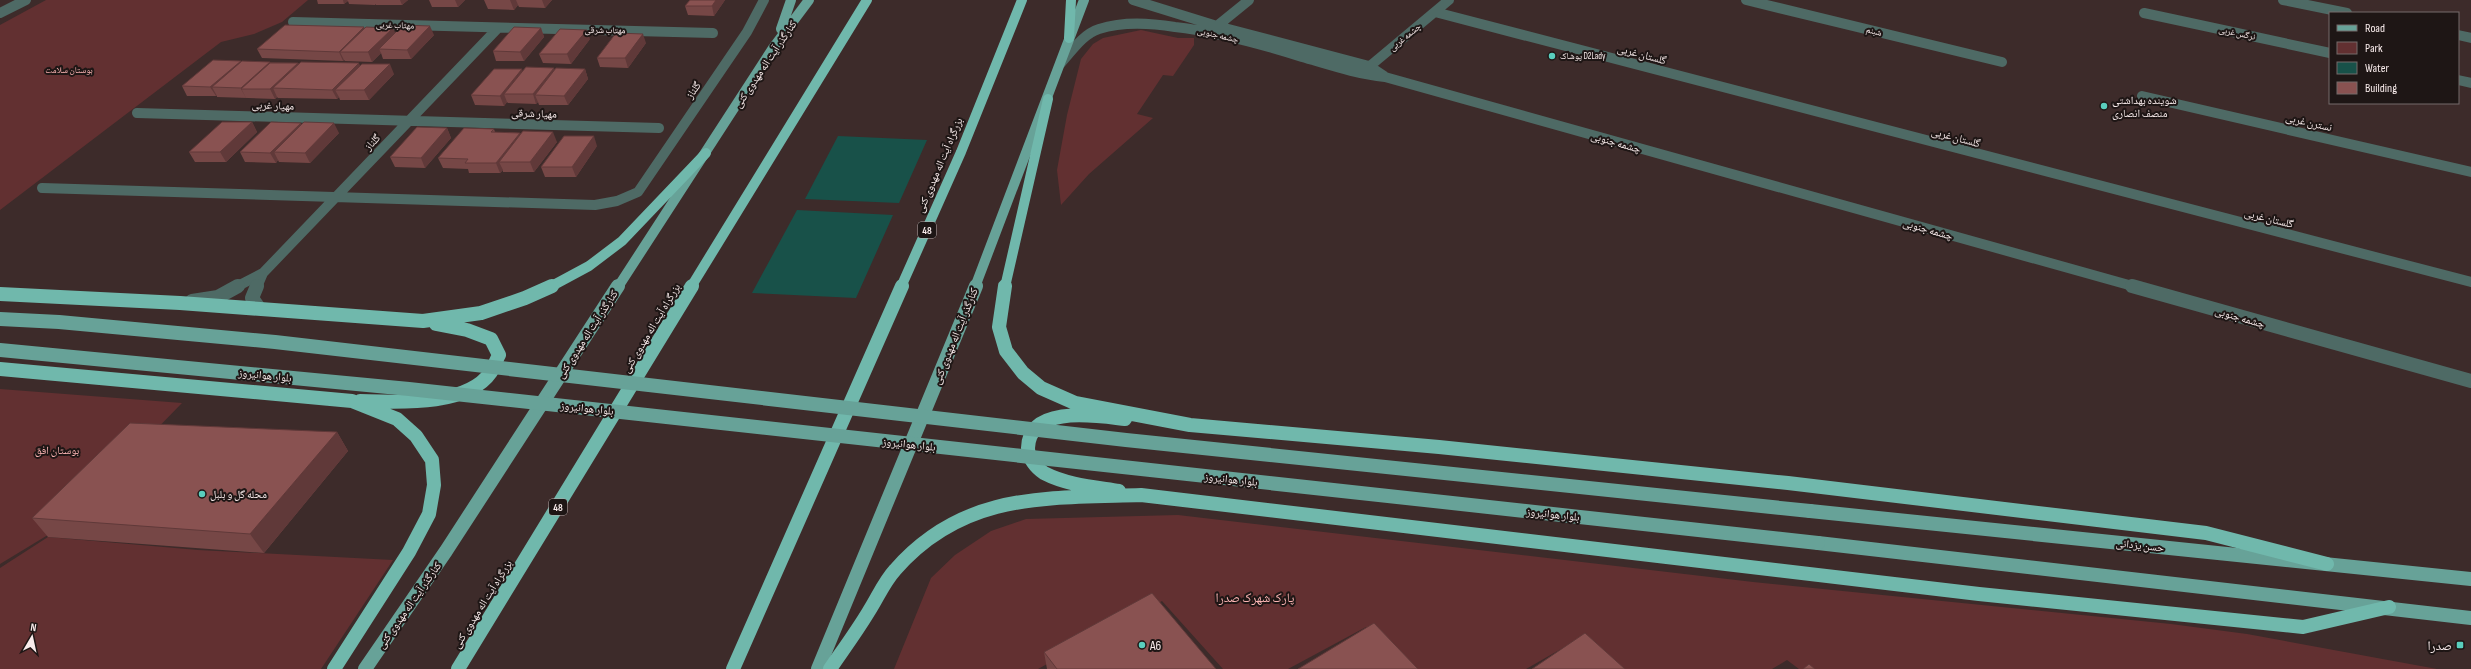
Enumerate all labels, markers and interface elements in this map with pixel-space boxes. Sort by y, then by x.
legend [2329,12,2459,104]
street label: کنارگذر آیت اله مهدوی کنی [731,18,800,111]
street label: مهتاب غربی [376,19,414,32]
street label: چشمه غربی [1387,21,1424,54]
text: Road [2365,21,2385,36]
street label: شبنم [1865,24,1883,39]
street label: نرگس غربی [2218,24,2257,43]
street label: مهتاب شرقی [584,25,626,36]
street label: چشمه جنوبی [1196,25,1240,46]
text: Park [2365,41,2383,56]
street label: گلستان غربی [1616,42,1668,67]
marker: پوشاک D2Lady [1547,51,1557,61]
place label: پوشاک D2Lady [1560,51,1606,62]
text: Water [2365,61,2389,76]
park label: بوستان سلامت [45,65,93,76]
street label: گلناز [682,79,704,102]
text: Building [2365,81,2397,96]
place label: شوینده بهداشتی منصف انصاری [2112,94,2177,120]
street label: مهیار غربی [252,98,294,113]
marker: شوینده بهداشتی منصف انصاری [2099,101,2109,111]
street label: مهیار شرقی [511,106,557,121]
street label: نسترن غربی [2284,111,2333,134]
street label: بزرگراه آیت اله مهدوی کنی [914,116,965,215]
street label: گلستان غربی [1930,125,1982,150]
street label: چشمه جنوبی [1589,129,1642,156]
street label: گلناز [361,131,383,154]
street label: گلستان غربی [2243,206,2295,231]
street label: چشمه جنوبی [1901,216,1954,243]
road number: 48 [918,222,936,238]
street label: بزرگراه آیت اله مهدوی کنی [620,281,683,375]
street label: کنارگذر آیت اله مهدوی کنی [930,286,981,386]
street label: کنارگذر آیت اله مهدوی کنی [554,287,621,381]
street label: چشمه جنوبی [2213,304,2266,331]
street label: بلوار هوانیروز [237,366,292,385]
street label: بلوار هوانیروز [559,399,614,418]
street label: بلوار هوانیروز [881,435,936,454]
park label: بوستان افق [35,444,79,457]
street label: بلوار هوانیروز [1203,470,1258,489]
place label: محله گل و بلبل [210,488,267,501]
marker: محله گل و بلبل [197,489,207,499]
road number: 48 [549,499,567,515]
street label: بلوار هوانیروز [1525,505,1580,524]
street label: حسن یزدانی [2115,537,2165,554]
street label: بزرگراه آیت اله مهدوی کنی [450,558,515,651]
street label: کنارگذر آیت اله مهدوی کنی [375,559,444,651]
park label: پارک شهرک صدرا [1216,590,1295,606]
north arrow [12,617,52,657]
text: N [30,621,38,635]
place label: A6 [1149,638,1162,654]
place label: صدرا [2428,638,2452,654]
marker: A6 [1137,640,1147,650]
marker: صدرا [2455,640,2465,650]

